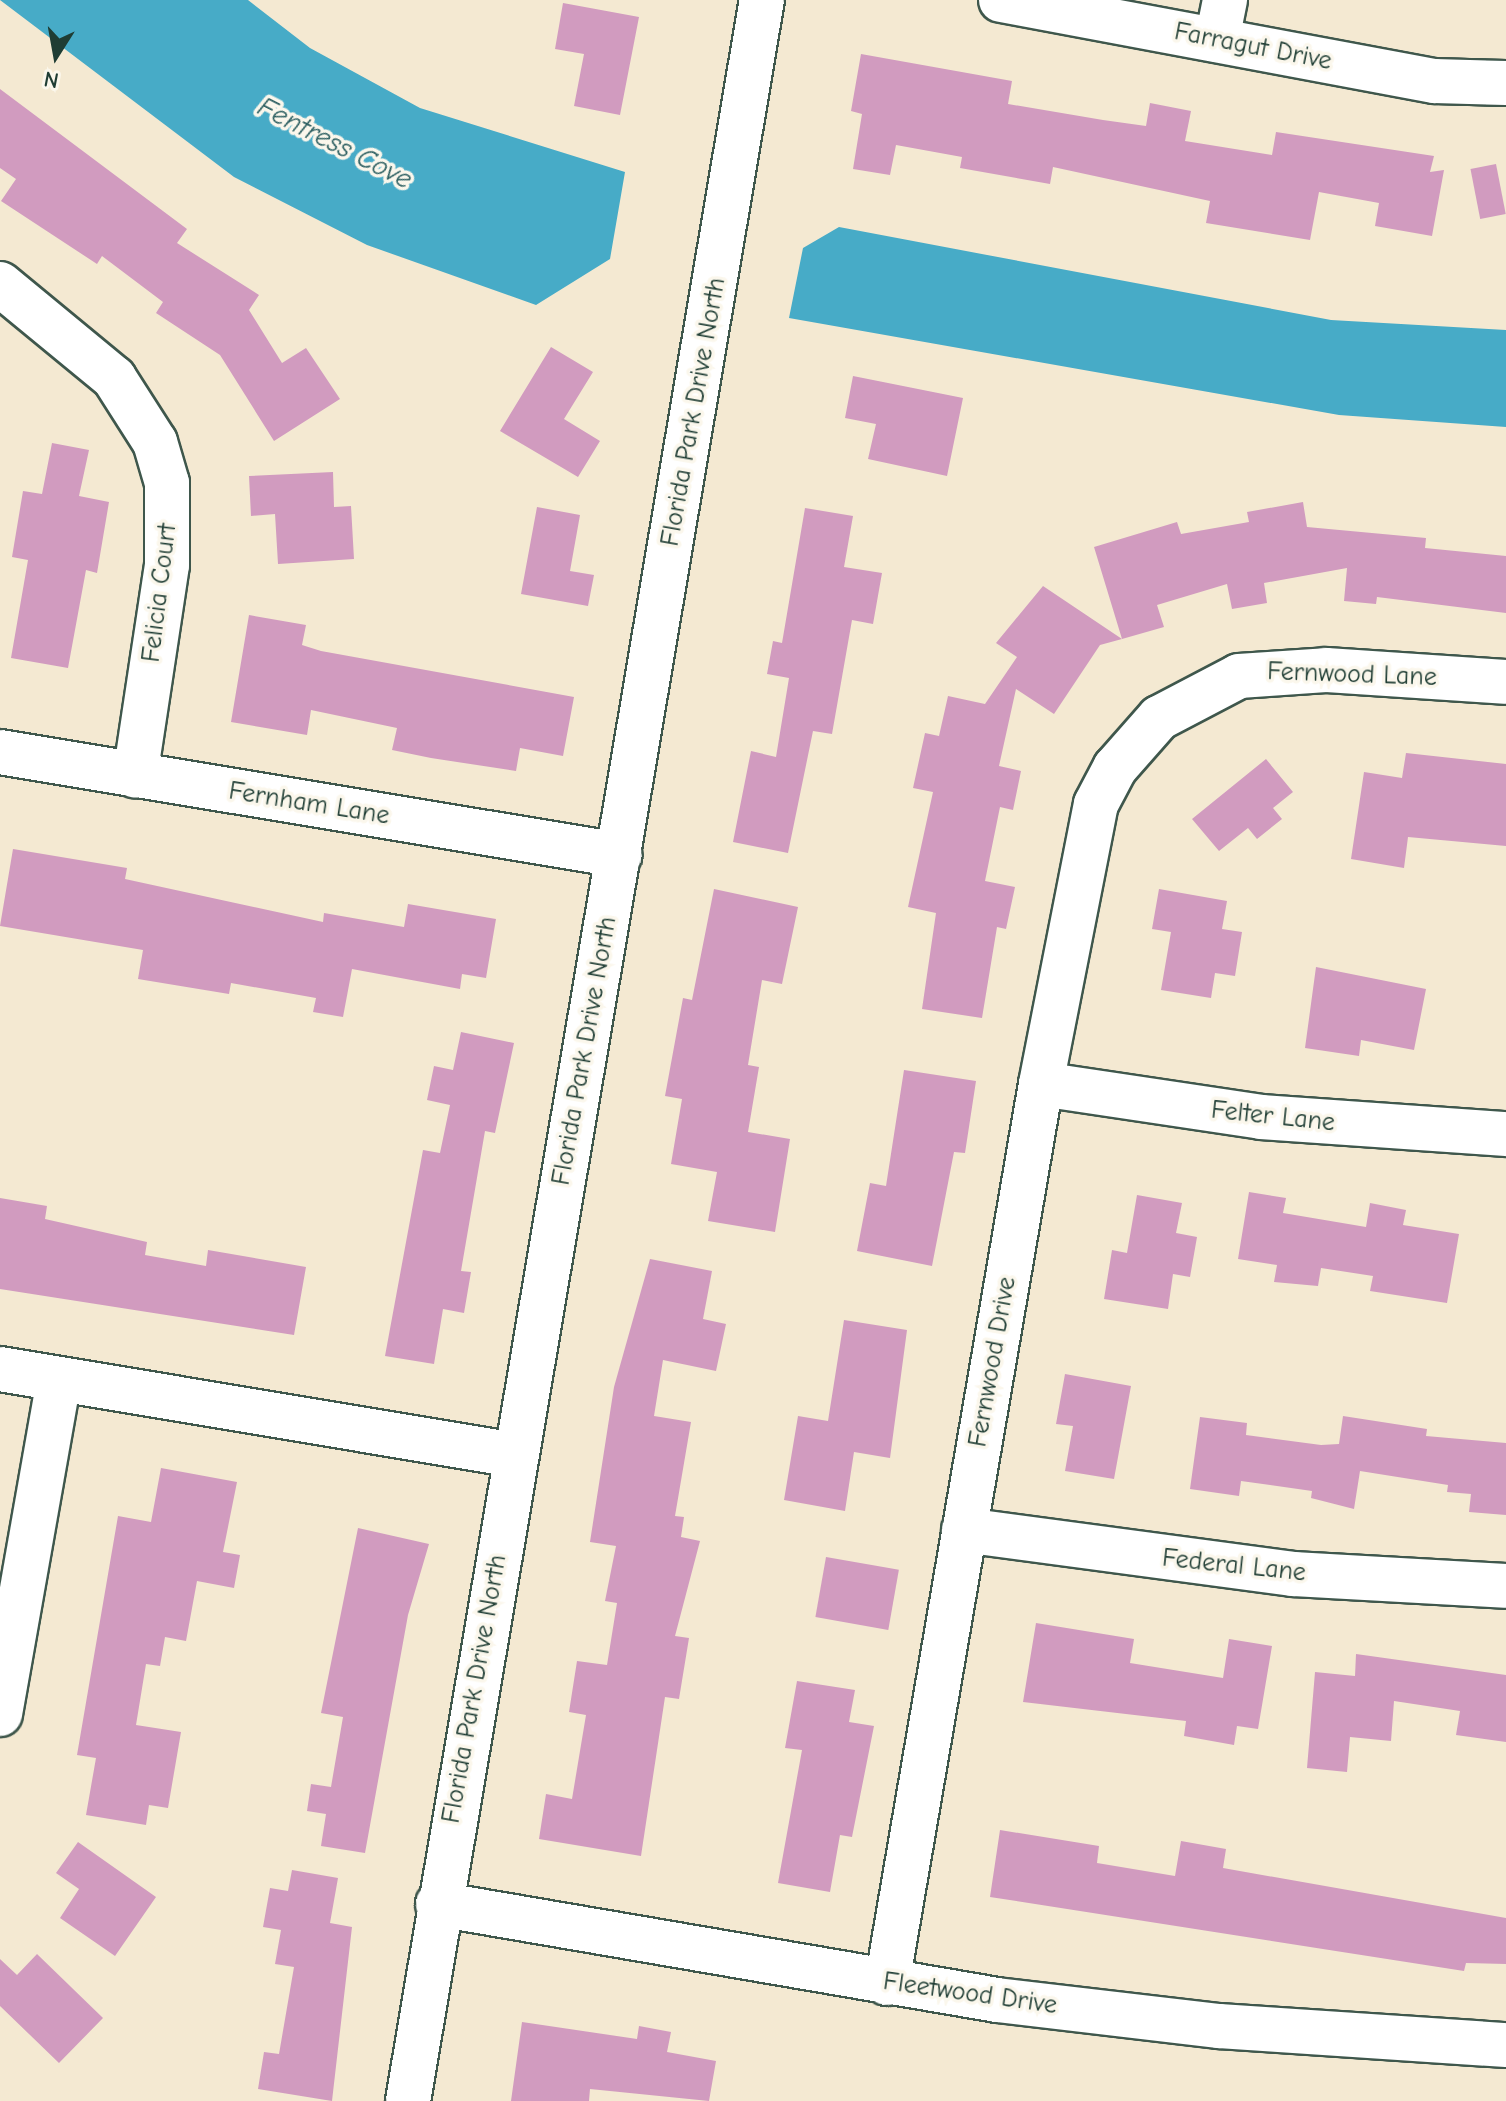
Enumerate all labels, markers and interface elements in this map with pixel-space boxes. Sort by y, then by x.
north arrow [16,16,96,96]
street label: Farragut Drive [1172,16,1334,78]
text: N [42,65,61,94]
water label: Fentress Cove [252,90,418,196]
street label: Florida Park Drive North [655,275,733,549]
street label: Felicia Court [136,522,184,664]
street label: Fernwood Lane [1267,656,1437,694]
street label: Fernham Lane [226,776,392,832]
street label: Florida Park Drive North [546,914,624,1188]
street label: Felter Lane [1210,1095,1336,1139]
street label: Fernwood Drive [963,1274,1023,1450]
street label: Federal Lane [1161,1543,1307,1589]
street label: Florida Park Drive North [436,1552,514,1826]
street label: Fleetwood Drive [881,1966,1059,2022]

